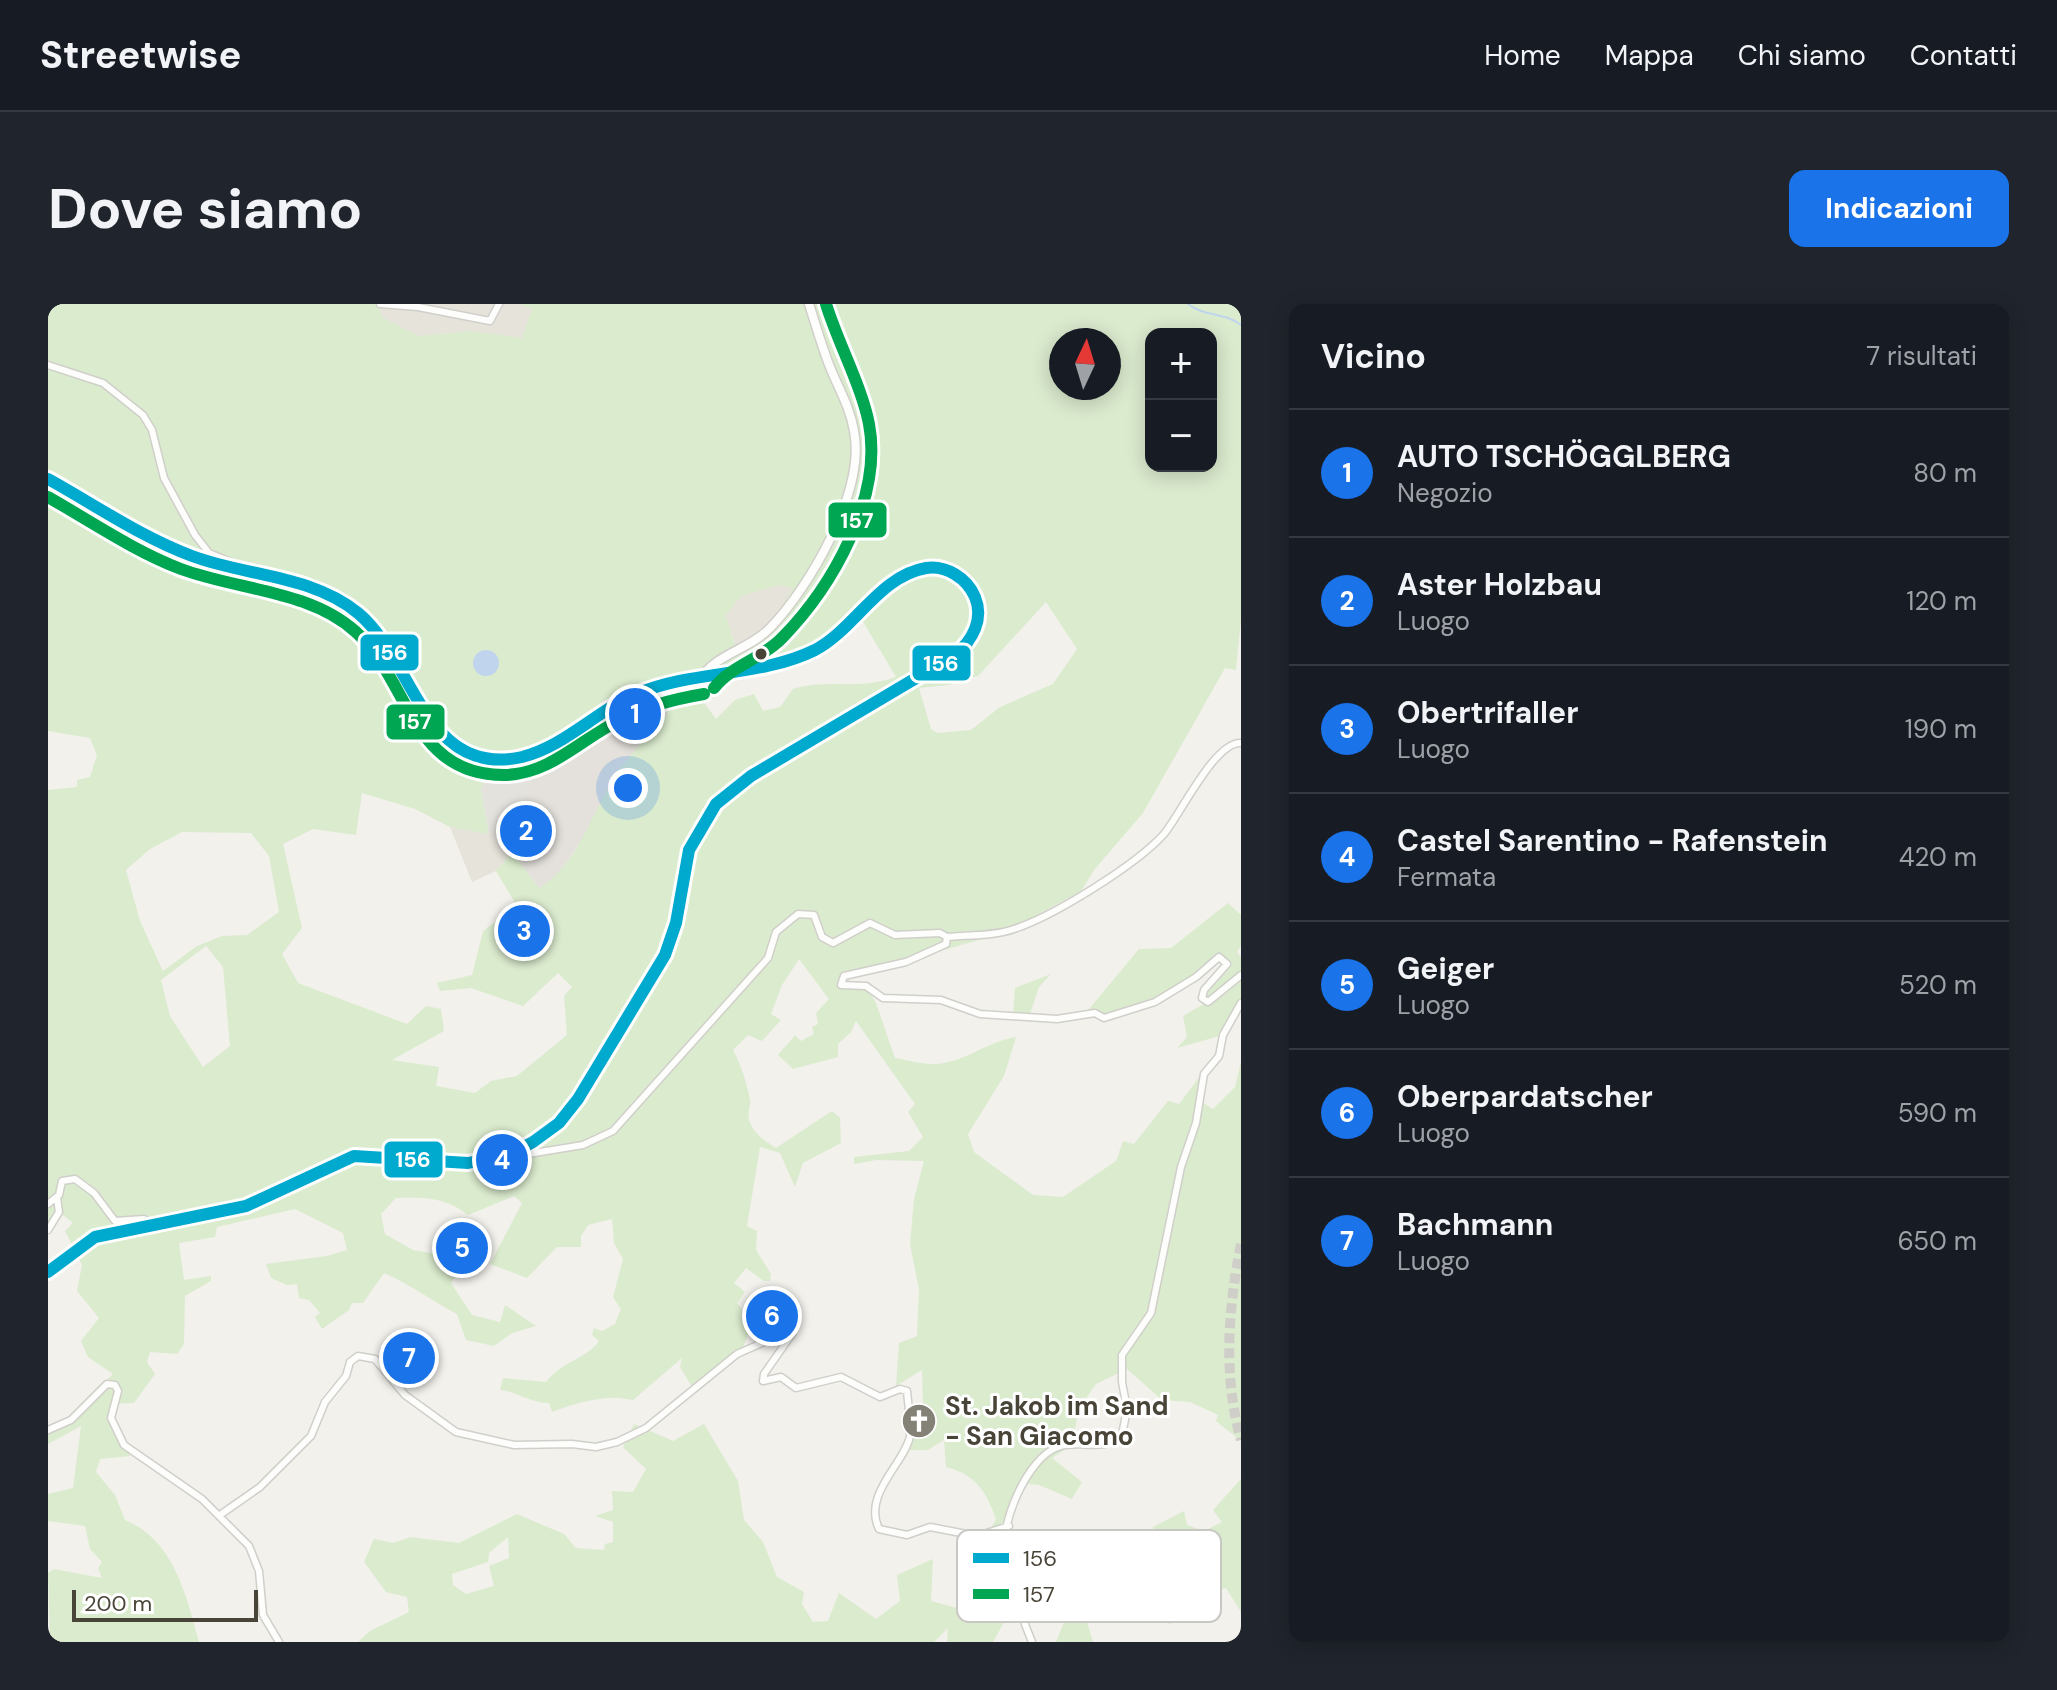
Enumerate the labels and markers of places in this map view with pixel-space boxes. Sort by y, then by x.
unlabelled marker [753,646,769,662]
pin: 1 [609,684,661,744]
pin: 2 [500,801,552,861]
pin: 3 [498,901,550,961]
pin: 4 [476,1130,528,1190]
pin: 5 [436,1218,488,1278]
pin: 6 [746,1286,798,1346]
pin: 7 [383,1328,435,1388]
place label: St. Jakob im Sand - San Giacomo [945,1389,1169,1453]
church icon: St. Jakob im Sand - San Giacomo [900,1402,938,1440]

